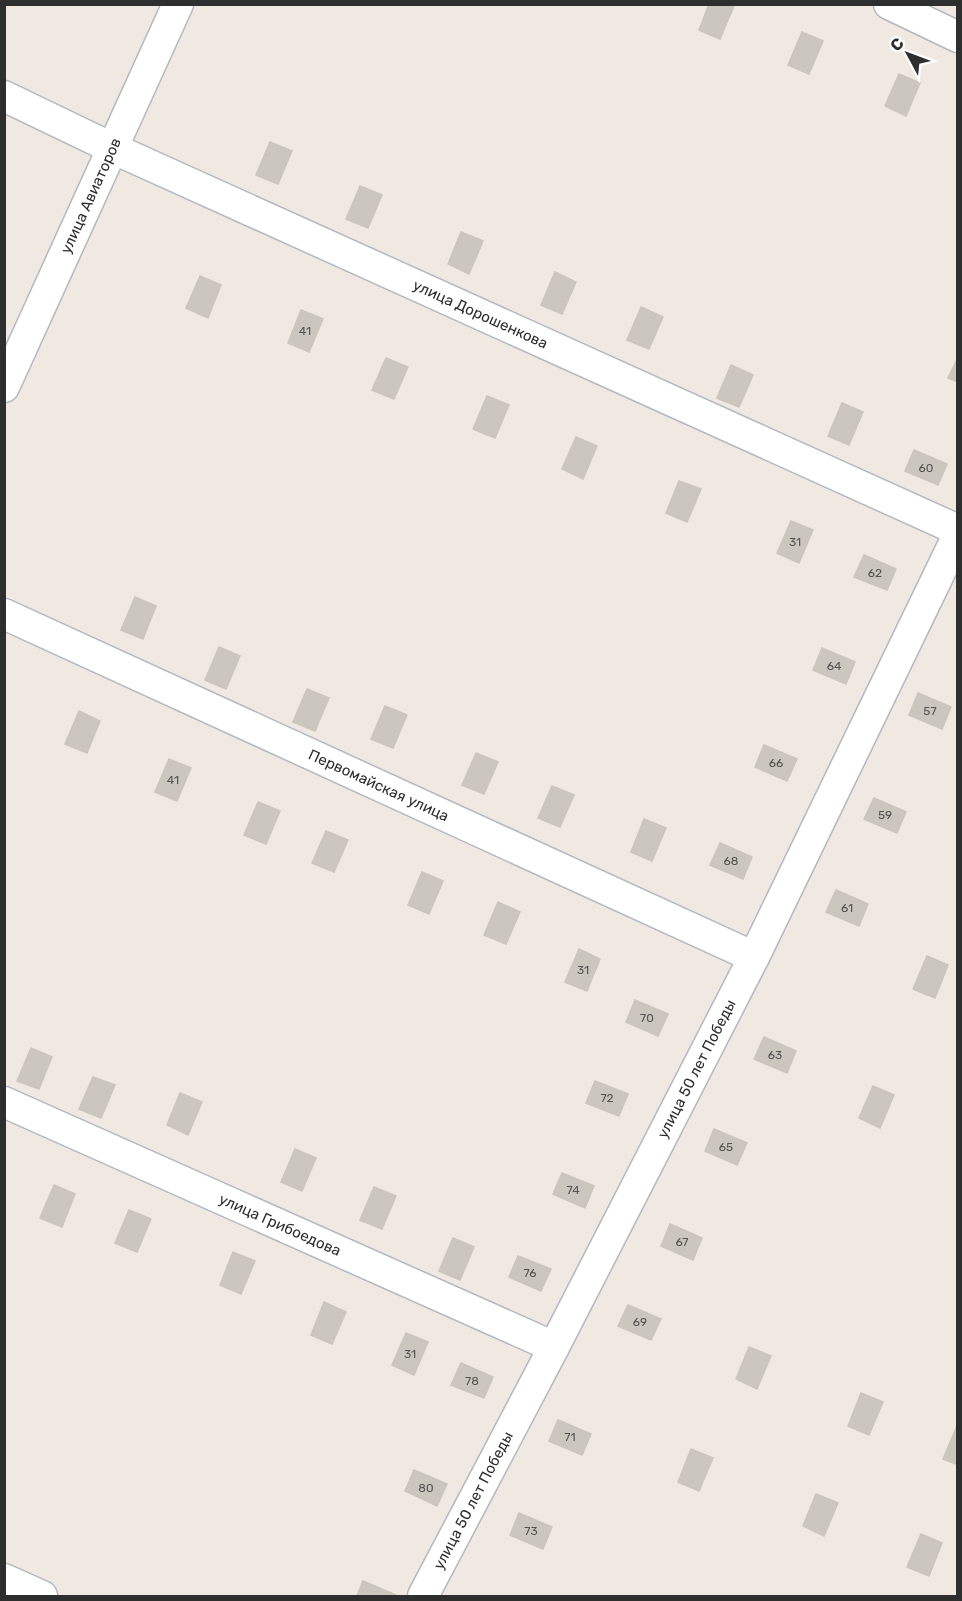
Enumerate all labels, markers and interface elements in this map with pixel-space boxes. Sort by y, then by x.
north arrow [878,24,938,84]
text: С [886,34,908,55]
street label: улица Авиаторов [57,135,125,256]
street label: улица Дорошенкова [410,276,551,353]
house number: 41 [299,324,311,338]
house number: 60 [919,461,933,475]
house number: 31 [789,535,801,549]
house number: 62 [868,566,882,580]
house number: 64 [827,659,842,673]
house number: 57 [923,704,937,718]
street label: Первомайская улица [306,745,452,825]
house number: 66 [769,756,783,770]
house number: 41 [167,773,179,787]
house number: 59 [878,808,892,822]
house number: 68 [724,854,738,868]
house number: 61 [841,901,853,915]
house number: 31 [577,963,589,977]
street label: улица 50 лет Победы [654,996,740,1141]
house number: 70 [640,1011,654,1025]
house number: 63 [768,1048,782,1062]
house number: 72 [600,1091,614,1105]
house number: 65 [719,1140,733,1154]
house number: 74 [566,1183,580,1197]
street label: улица Грибоедова [216,1190,344,1260]
house number: 67 [675,1235,689,1249]
house number: 76 [523,1266,537,1280]
house number: 69 [633,1315,647,1329]
house number: 31 [404,1347,416,1361]
house number: 78 [465,1374,479,1388]
street label: улица 50 лет Победы [430,1428,517,1573]
house number: 71 [564,1430,576,1444]
house number: 80 [418,1481,434,1495]
house number: 73 [524,1524,538,1538]

